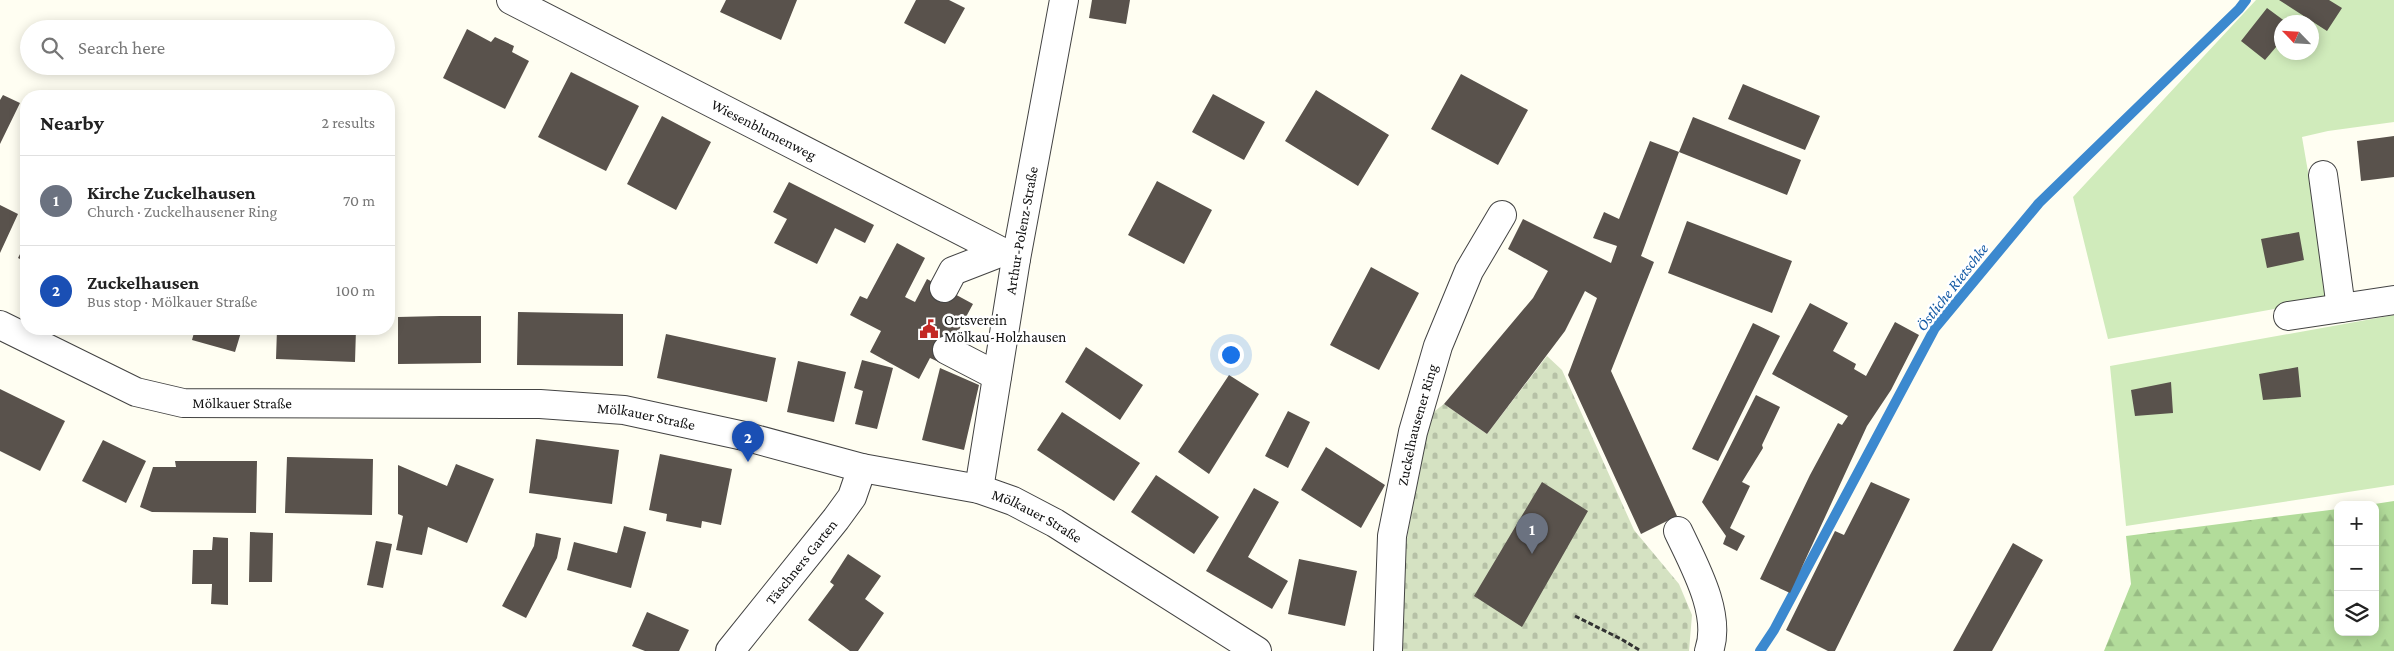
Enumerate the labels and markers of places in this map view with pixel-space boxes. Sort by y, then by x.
place label: Ortsverein Mölkau-Holzhausen [944,312,1066,345]
public building icon: Ortsverein Mölkau-Holzhausen [918,318,940,340]
pin: 2 [732,421,764,462]
pin: 1 [1516,513,1548,554]

